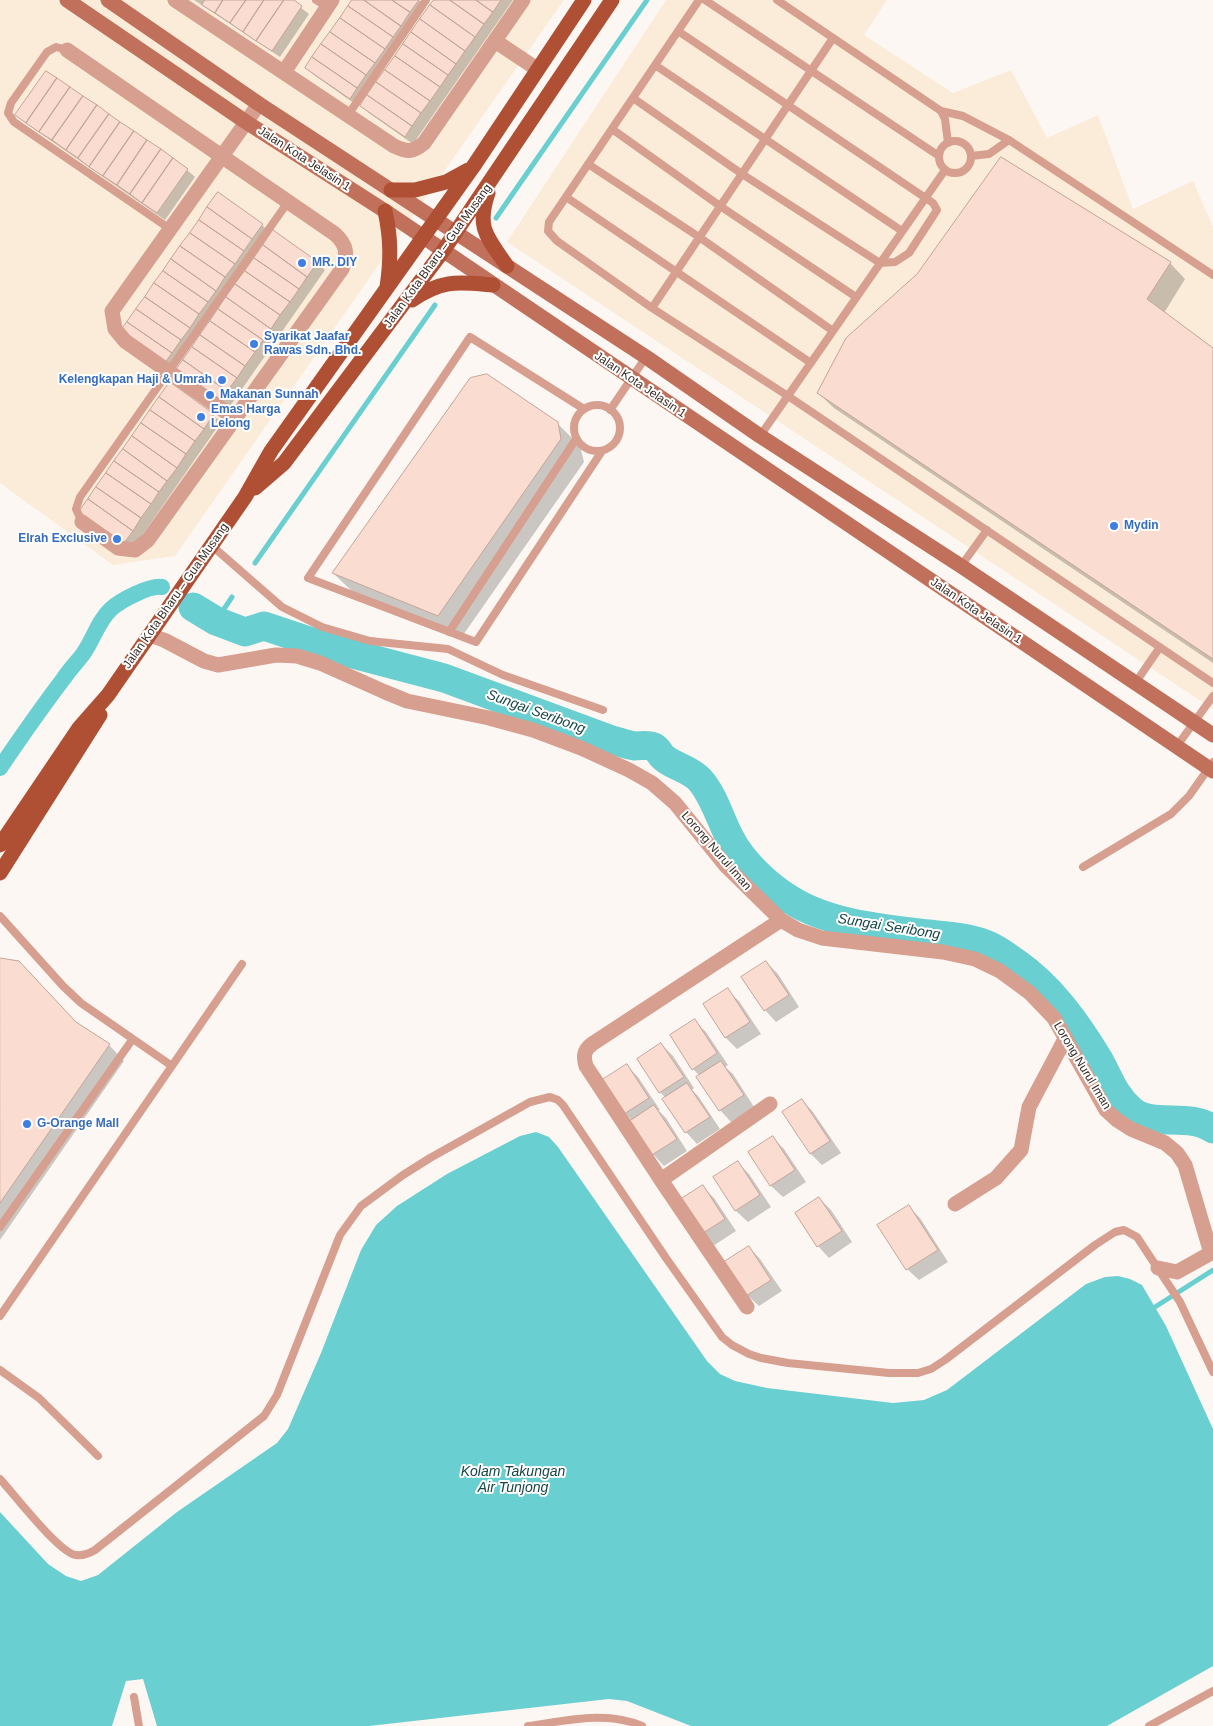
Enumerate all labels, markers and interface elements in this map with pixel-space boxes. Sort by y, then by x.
street label: Jalan Kota Jelasin 1 [255,124,353,194]
street label: Jalan Kota Bharu – Gua Musang [381,181,495,331]
place label: MR. DIY [312,256,357,270]
marker: MR. DIY [296,257,308,269]
place label: Syarikat Jaafar Rawas Sdn. Bhd. [264,330,361,358]
marker: Syarikat Jaafar Rawas Sdn. Bhd. [248,338,260,350]
street label: Jalan Kota Jelasin 1 [591,349,689,421]
place label: Kelengkapan Haji & Umrah [59,373,212,387]
marker: Kelengkapan Haji & Umrah [216,374,228,386]
place label: Makanan Sunnah [220,388,319,402]
marker: Makanan Sunnah [204,389,216,401]
place label: Emas Harga Lelong [211,403,280,431]
marker: Emas Harga Lelong [195,411,207,423]
place label: Mydin [1124,519,1159,533]
marker: Mydin [1108,520,1120,532]
street label: Jalan Kota Bharu – Gua Musang [120,521,232,671]
place label: Elrah Exclusive [18,532,107,546]
marker: Elrah Exclusive [111,533,123,545]
street label: Jalan Kota Jelasin 1 [927,575,1025,647]
water label: Sungai Seribong [484,686,588,738]
street label: Lorong Nurul Iman [678,809,754,893]
water label: Sungai Seribong [837,911,941,943]
street label: Lorong Nurul Iman [1050,1020,1114,1112]
place label: G-Orange Mall [37,1117,119,1131]
marker: G-Orange Mall [21,1118,33,1130]
water label: Kolam Takungan Air Tunjong [461,1464,565,1496]

